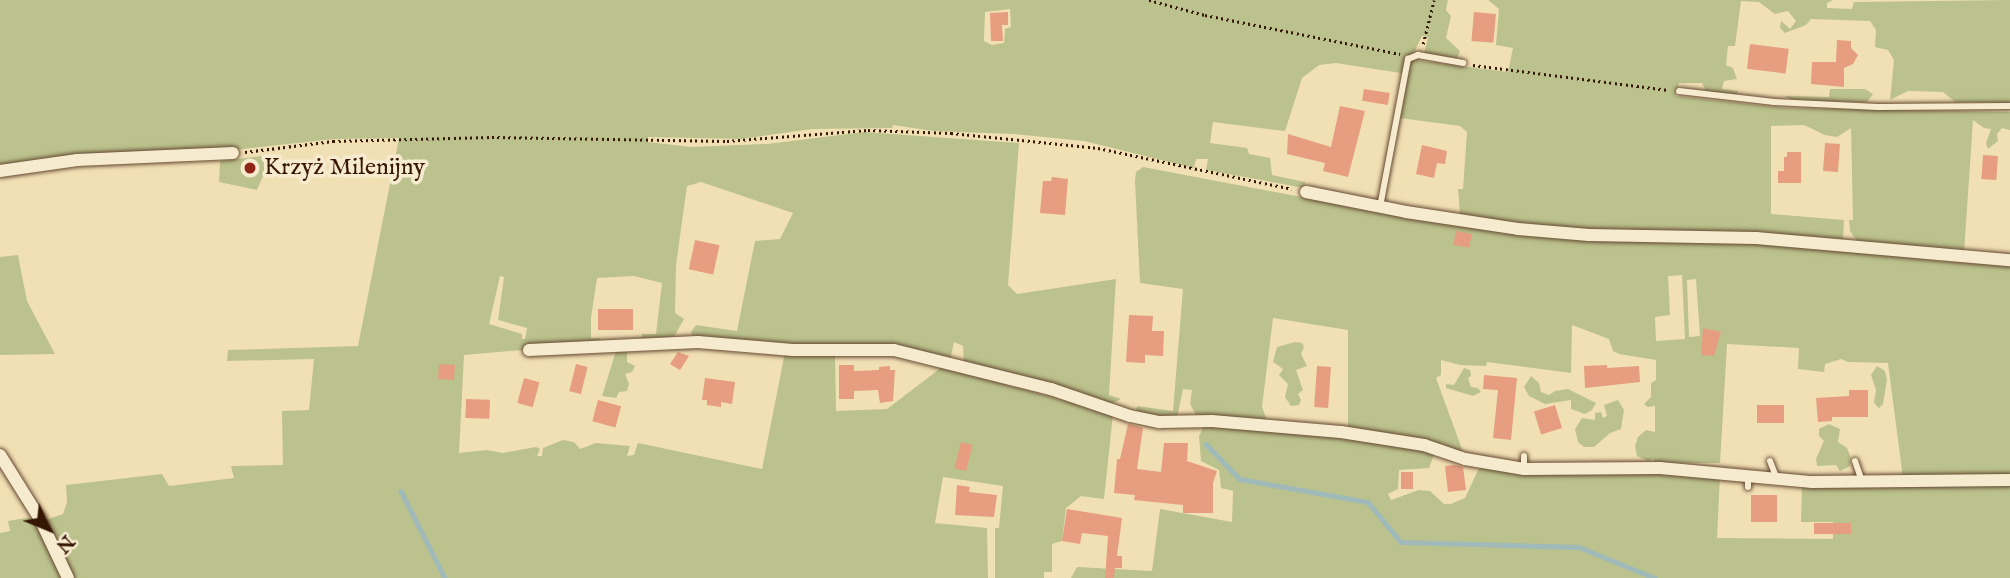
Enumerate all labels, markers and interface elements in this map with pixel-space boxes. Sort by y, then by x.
place label: Krzyż Milenijny [264,154,425,182]
marker: Krzyż Milenijny [242,160,258,176]
north arrow [14,494,84,564]
text: N [50,529,79,558]

